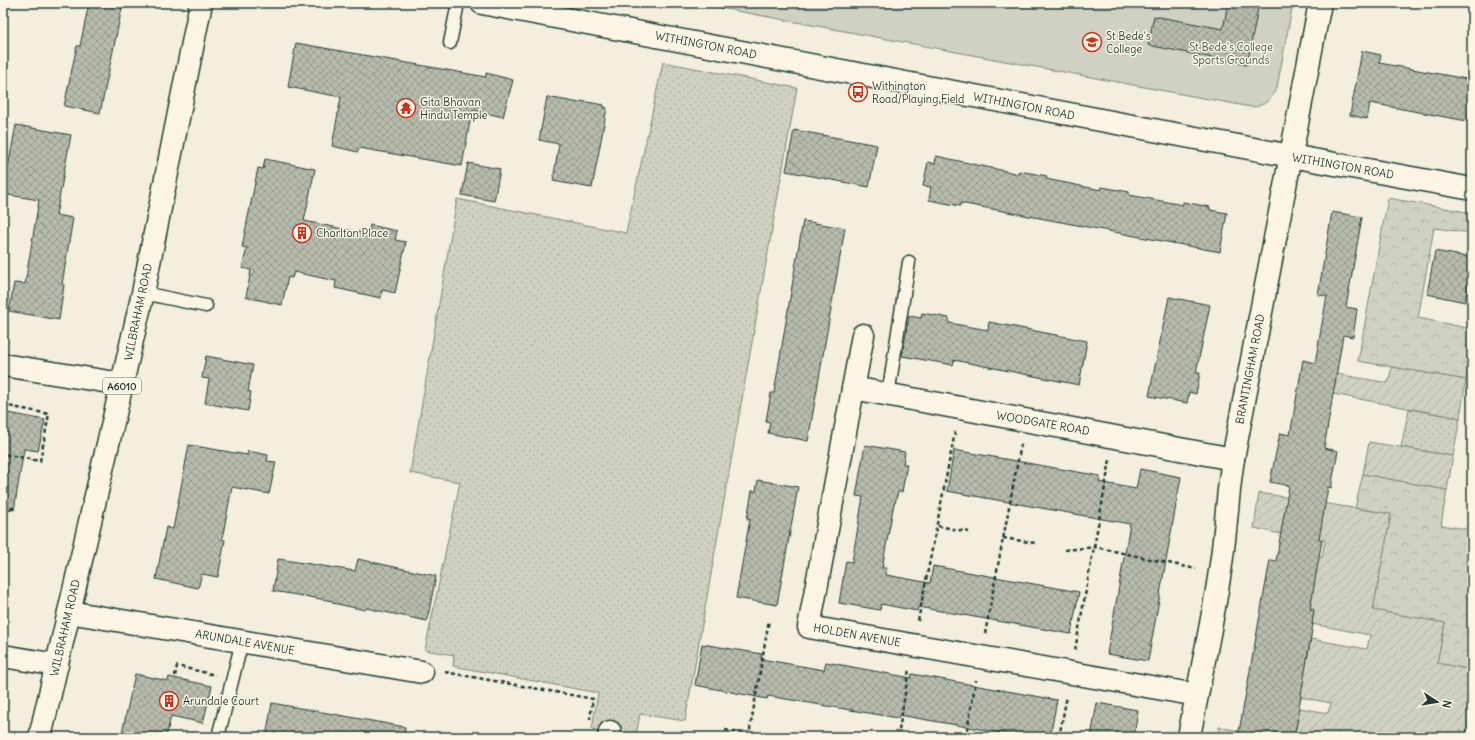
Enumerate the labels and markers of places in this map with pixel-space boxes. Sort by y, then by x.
place label: St Bede's College [1106,29,1151,56]
school or university icon: St Bede's College [1081,31,1103,53]
place label: Withington Road/Playing Field [872,79,965,106]
bus stop icon: Withington Road/Playing Field [847,81,869,103]
place label: Gita Bhavan Hindu Temple [420,95,488,122]
temple icon: Gita Bhavan Hindu Temple [395,97,417,119]
building icon: Chorlton Place [291,222,313,244]
place label: Chorlton Place [316,226,388,240]
building icon: Arundale Court [158,690,180,712]
place label: Arundale Court [183,694,259,708]

